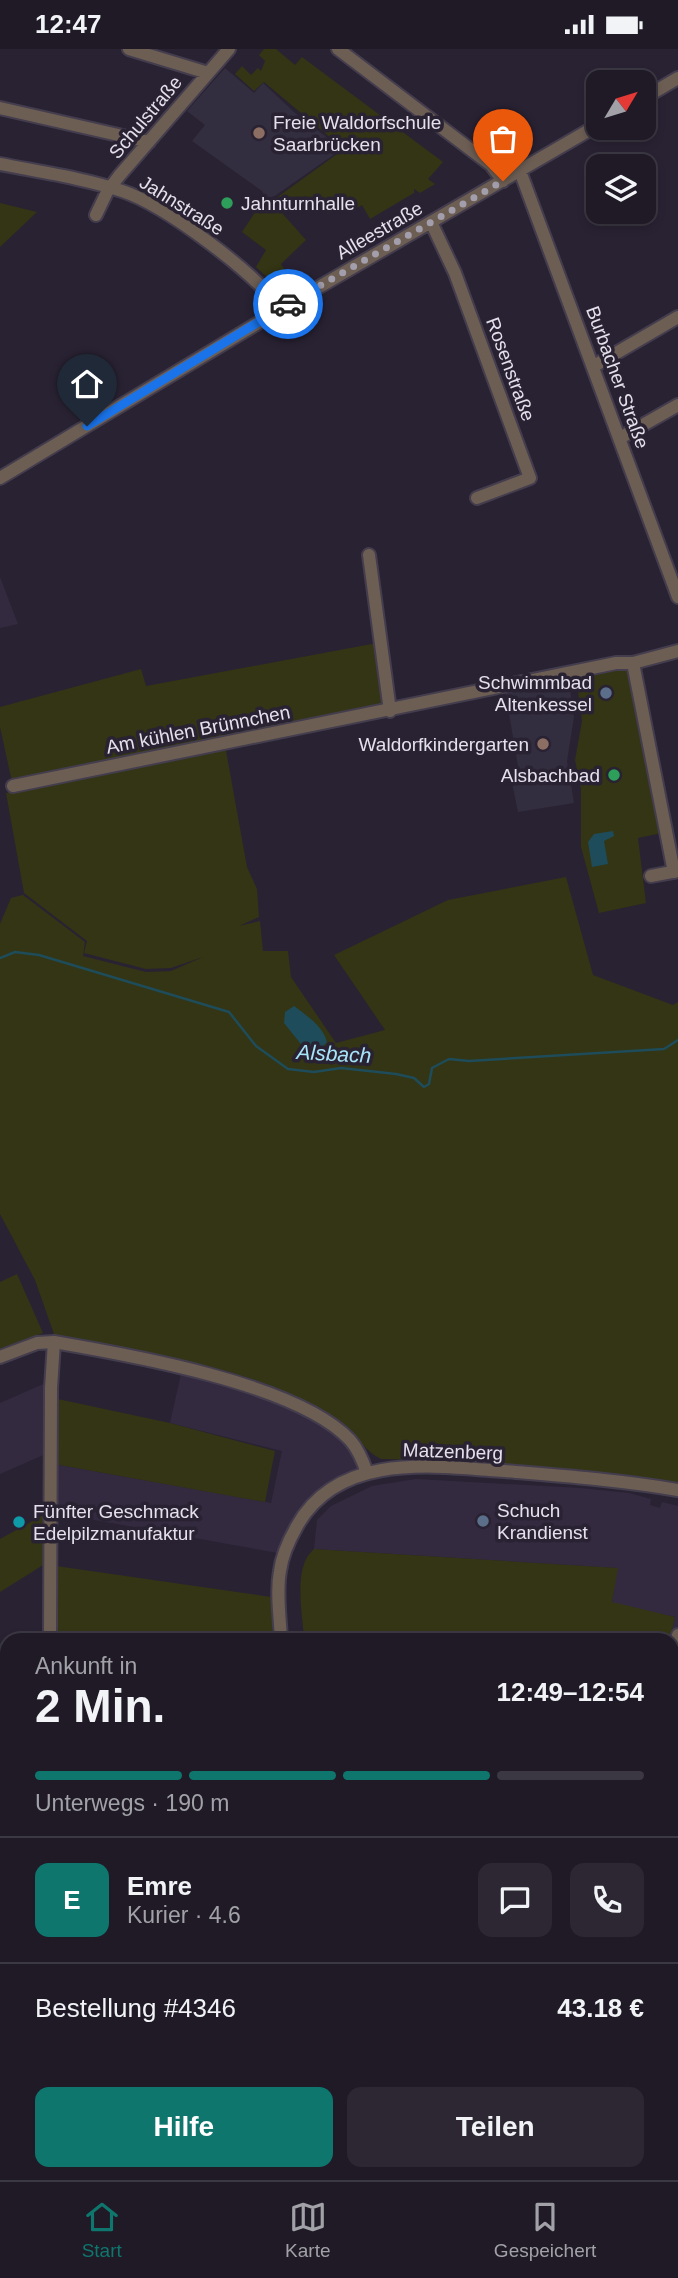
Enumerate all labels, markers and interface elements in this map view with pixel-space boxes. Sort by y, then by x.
text: 12:47 [35,9,102,39]
north arrow [586,70,656,140]
map controls [586,70,656,224]
street label: Schulstraße [105,72,186,163]
pin [473,109,533,181]
place label: Freie Waldorfschule Saarbrücken [273,112,441,155]
icon: bag [484,120,522,158]
marker: Freie Waldorfschule Saarbrücken [251,125,267,141]
button: layers [586,154,656,224]
street label: Jahnstraße [136,171,228,240]
place label: Jahnturnhalle [241,193,355,214]
marker: Jahnturnhalle [219,195,235,211]
street label: Alleestraße [332,197,426,264]
courier [253,269,323,339]
icon: car [269,285,307,323]
street label: Burbacher Straße [582,303,653,451]
street label: Rosenstraße [482,314,539,424]
pin [57,354,117,426]
icon: home [68,365,106,403]
place label: Schwimmbad Altenkessel [478,672,592,715]
marker: Schwimmbad Altenkessel [598,685,614,701]
street label: Am kühlen Brünnchen [104,701,292,758]
place label: Waldorfkindergarten [359,734,529,755]
marker: Waldorfkindergarten [535,736,551,752]
place label: Alsbachbad [501,765,600,786]
marker: Alsbachbad [606,767,622,783]
water label: Alsbach [294,1040,372,1067]
street label: Matzenberg [402,1439,503,1464]
place label: Schuch Krandienst [497,1500,589,1543]
place label: Fünfter Geschmack Edelpilzmanufaktur [33,1501,199,1544]
marker: Schuch Krandienst [475,1513,491,1529]
marker: Fünfter Geschmack Edelpilzmanufaktur [11,1514,27,1530]
text: Ankunft in [35,1653,137,1679]
text: 12:49–12:54 [497,1677,644,1707]
text: 2 Min. [35,1680,165,1732]
text: Unterwegs · 190 m [35,1790,229,1816]
button: chat [478,1863,552,1937]
button: phone [570,1863,644,1937]
text: Emre [127,1871,192,1901]
text: E [63,1885,81,1915]
text: Kurier · 4.6 [127,1902,241,1928]
text: Bestellung #4346 [35,1993,236,2023]
text: 43.18 € [557,1993,644,2023]
button: Hilfe [35,2087,333,2167]
button: Teilen [347,2087,644,2167]
tab: Start [82,2198,122,2262]
tab: Karte [285,2198,331,2262]
tab: Gespeichert [494,2198,596,2262]

